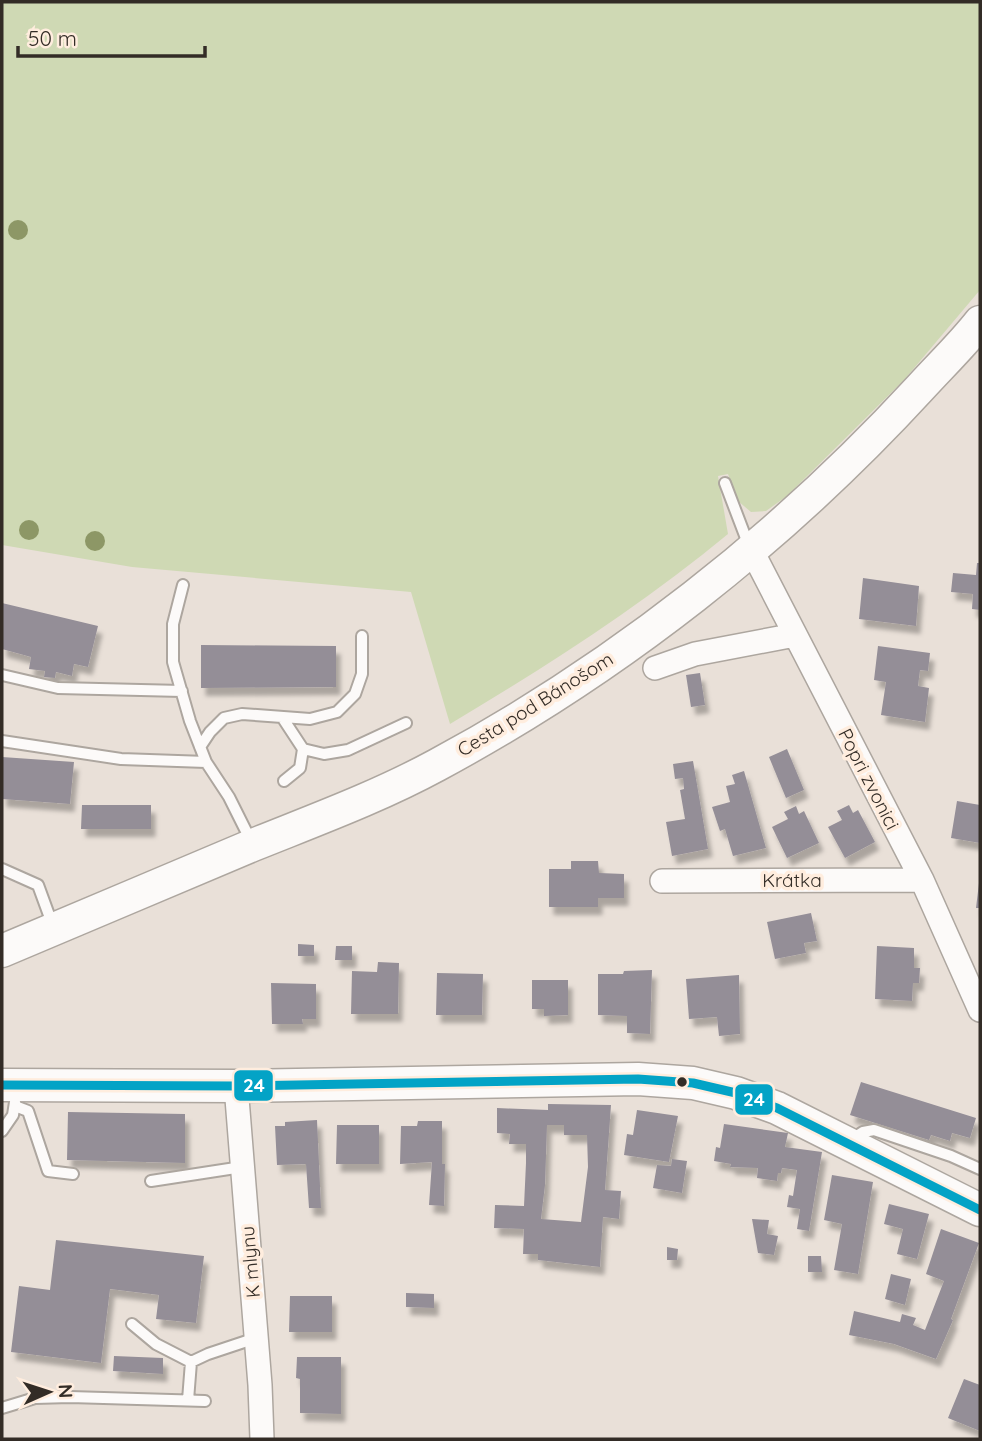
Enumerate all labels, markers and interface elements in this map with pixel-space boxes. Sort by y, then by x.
scale bar [18,14,205,58]
text: 50 m [28,25,77,51]
street label: Cesta pod Bánošom [453,646,617,762]
street label: Popri zvonici [833,724,905,834]
street label: Krátka [762,868,822,892]
line badge: 24 [233,1069,274,1102]
text: 24 [243,1073,265,1097]
unlabelled marker [675,1075,689,1089]
line badge: 24 [734,1083,774,1116]
text: 24 [743,1087,765,1111]
street label: K mlynu [235,1225,265,1299]
north arrow [14,1357,84,1427]
text: N [54,1384,78,1399]

